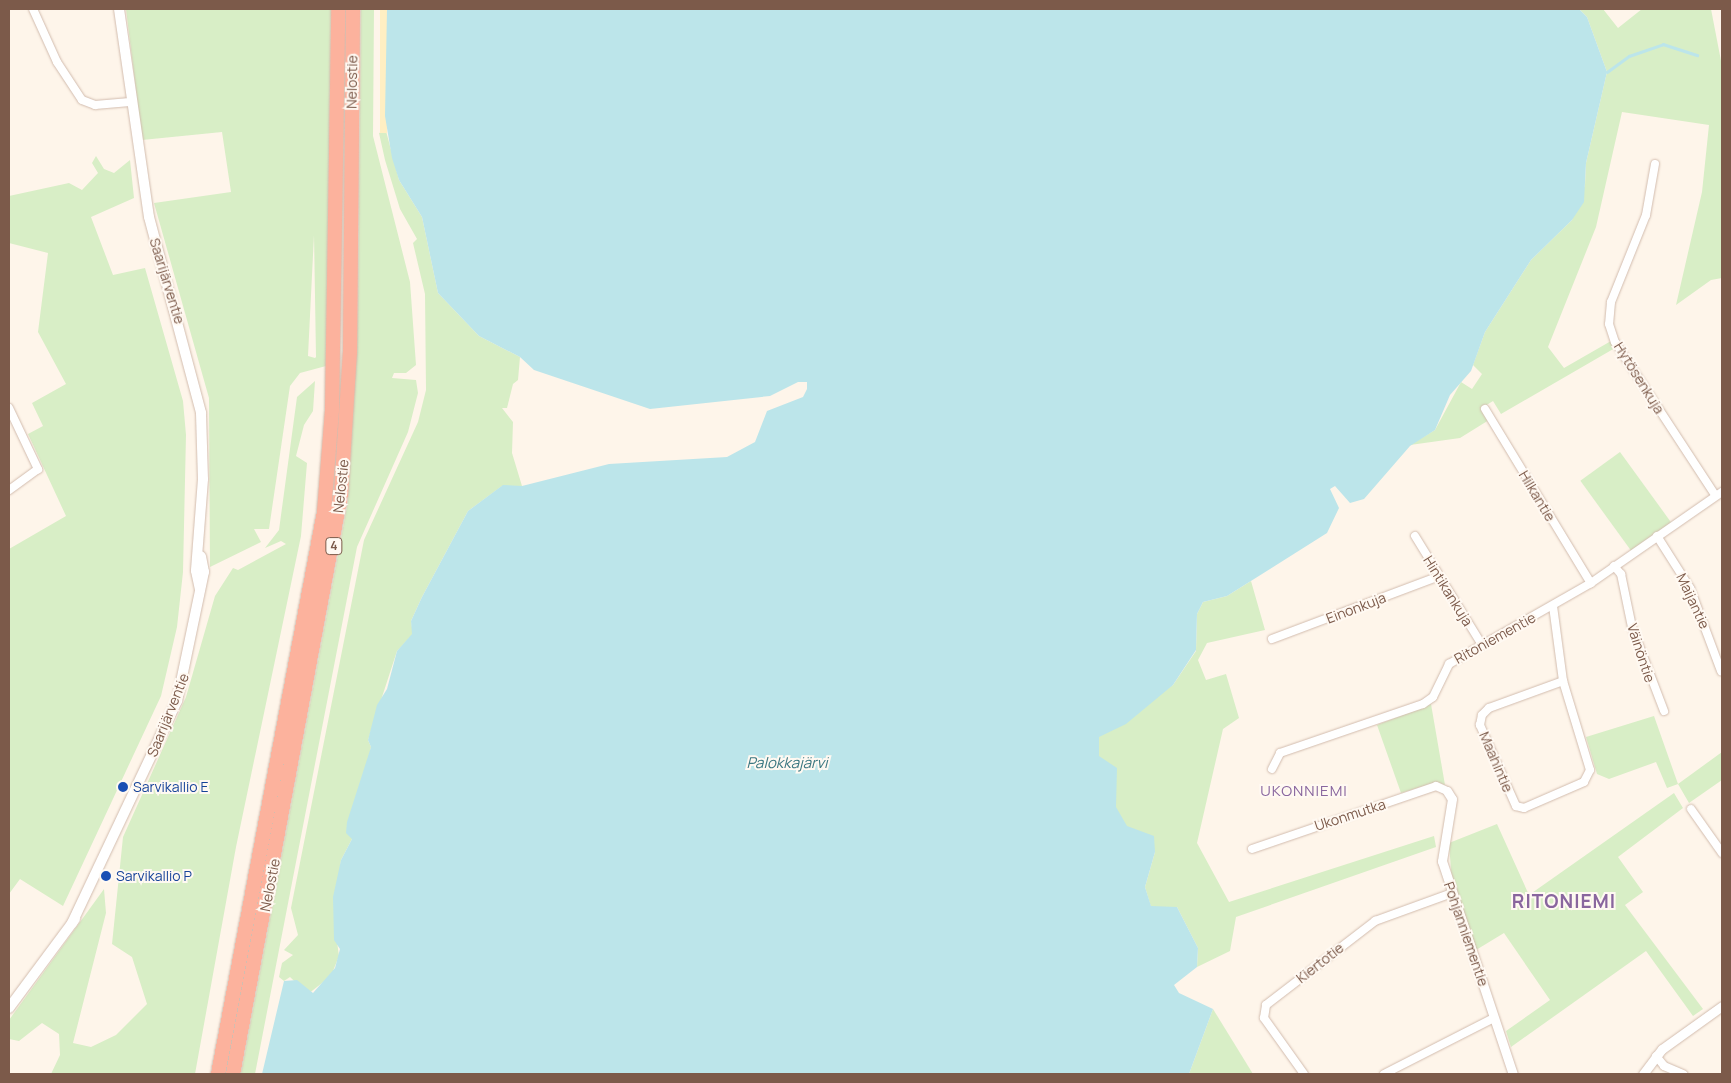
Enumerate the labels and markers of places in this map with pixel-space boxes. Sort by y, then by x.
place label: Sarvikallio E [133,779,208,795]
marker: Sarvikallio E [117,781,129,793]
place label: Sarvikallio P [116,868,192,884]
marker: Sarvikallio P [100,870,112,882]

